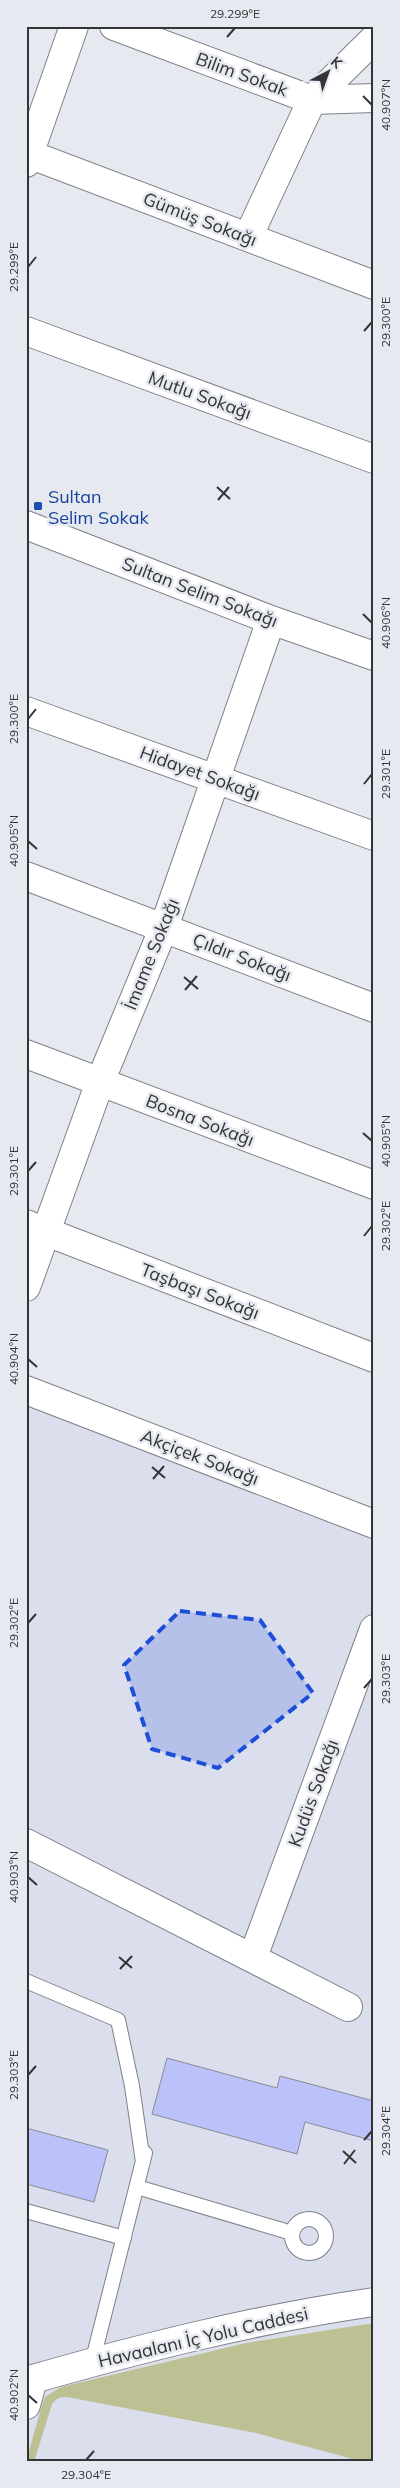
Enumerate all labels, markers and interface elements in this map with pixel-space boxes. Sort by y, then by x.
text: 29.299°E [210,6,260,21]
street label: Bilim Sokak [193,47,292,102]
north arrow [302,48,352,98]
text: K [327,52,346,72]
text: 40.907°N [378,79,393,131]
street label: Gümüş Sokağı [140,187,260,251]
text: 29.299°E [6,242,21,292]
text: 29.300°E [378,297,393,347]
street label: Mutlu Sokağı [145,366,255,424]
place label: Sultan Selim Sokak [48,485,150,529]
marker: Sultan Selim Sokak [32,500,44,512]
street label: Sultan Selim Sokağı [119,552,281,632]
text: 40.906°N [378,597,393,649]
text: 29.300°E [6,694,21,744]
street label: Hidayet Sokağı [137,741,263,805]
text: 29.301°E [378,749,393,799]
text: 40.905°N [6,815,21,867]
street label: İmame Sokağı [118,895,184,1013]
street label: Çıldır Sokağı [189,928,295,986]
street label: Bosna Sokağı [143,1089,257,1151]
text: 40.905°N [378,1115,393,1167]
text: 29.301°E [6,1146,21,1196]
text: 29.302°E [378,1201,393,1251]
street label: Taşbaşı Sokağı [137,1258,263,1324]
text: 40.904°N [6,1333,21,1385]
street label: Akçiçek Sokağı [138,1424,262,1490]
text: 29.302°E [6,1598,21,1648]
text: 29.303°E [378,1654,393,1704]
street label: Kudüs Sokağı [283,1736,343,1850]
text: 40.903°N [6,1851,21,1903]
text: 29.303°E [6,2050,21,2100]
text: 29.304°E [378,2106,393,2156]
street label: Havaalanı İç Yolu Caddesi [96,2302,310,2372]
text: 40.902°N [6,2369,21,2421]
text: 29.304°E [61,2467,111,2482]

